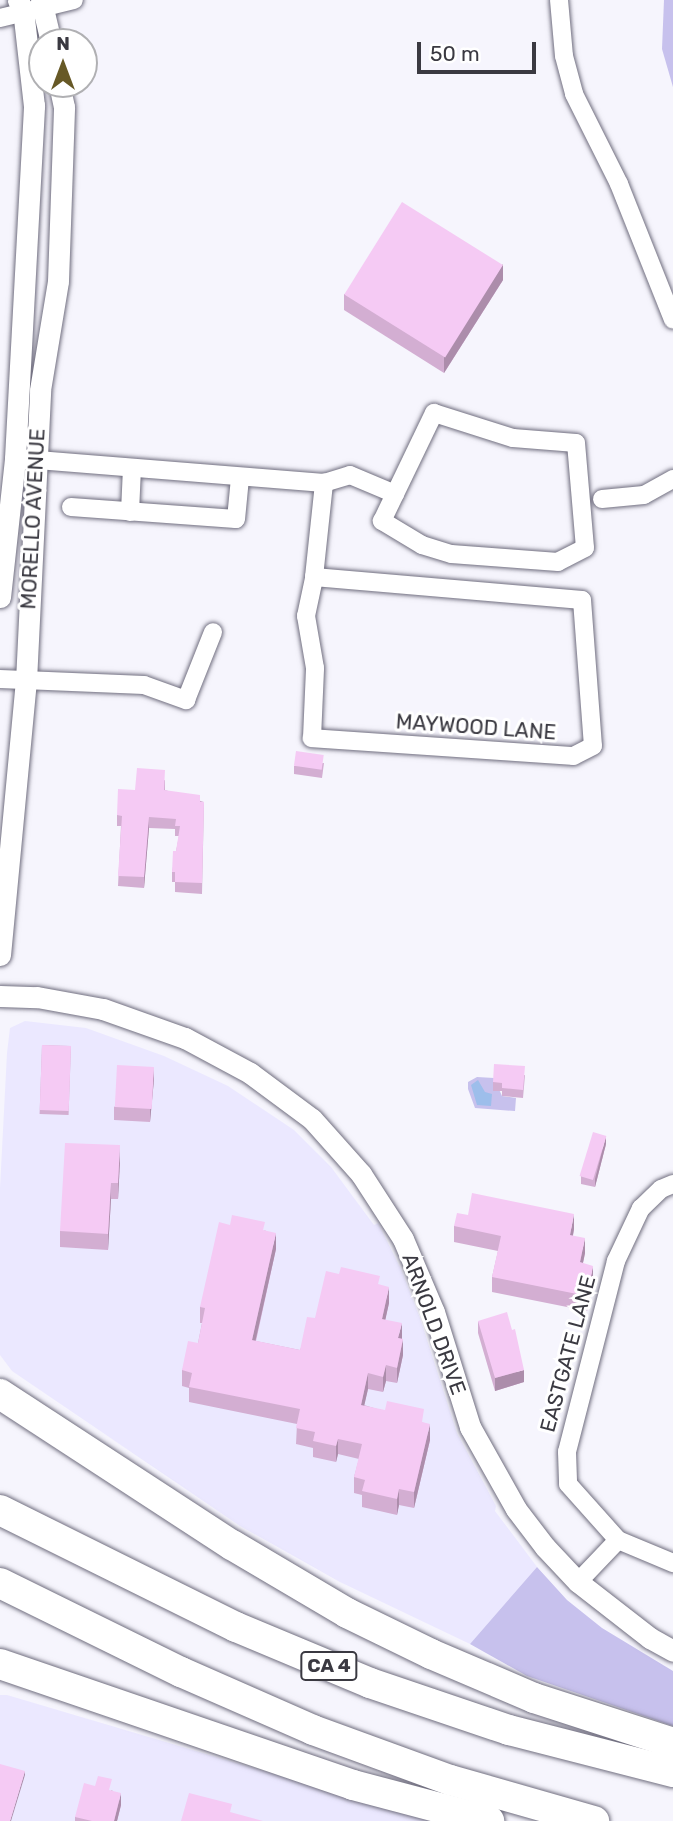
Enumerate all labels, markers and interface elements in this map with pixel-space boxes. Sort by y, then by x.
north arrow [28,28,98,98]
scale bar [421,28,540,72]
text: N [56,32,70,55]
text: 50 m [430,41,480,66]
street label: MORELLO AVENUE [16,428,50,610]
street label: MAYWOOD LANE [395,709,557,745]
street label: ARNOLD DRIVE [397,1250,471,1398]
street label: EASTGATE LANE [535,1273,601,1435]
road number: CA 4 [299,1650,359,1682]

